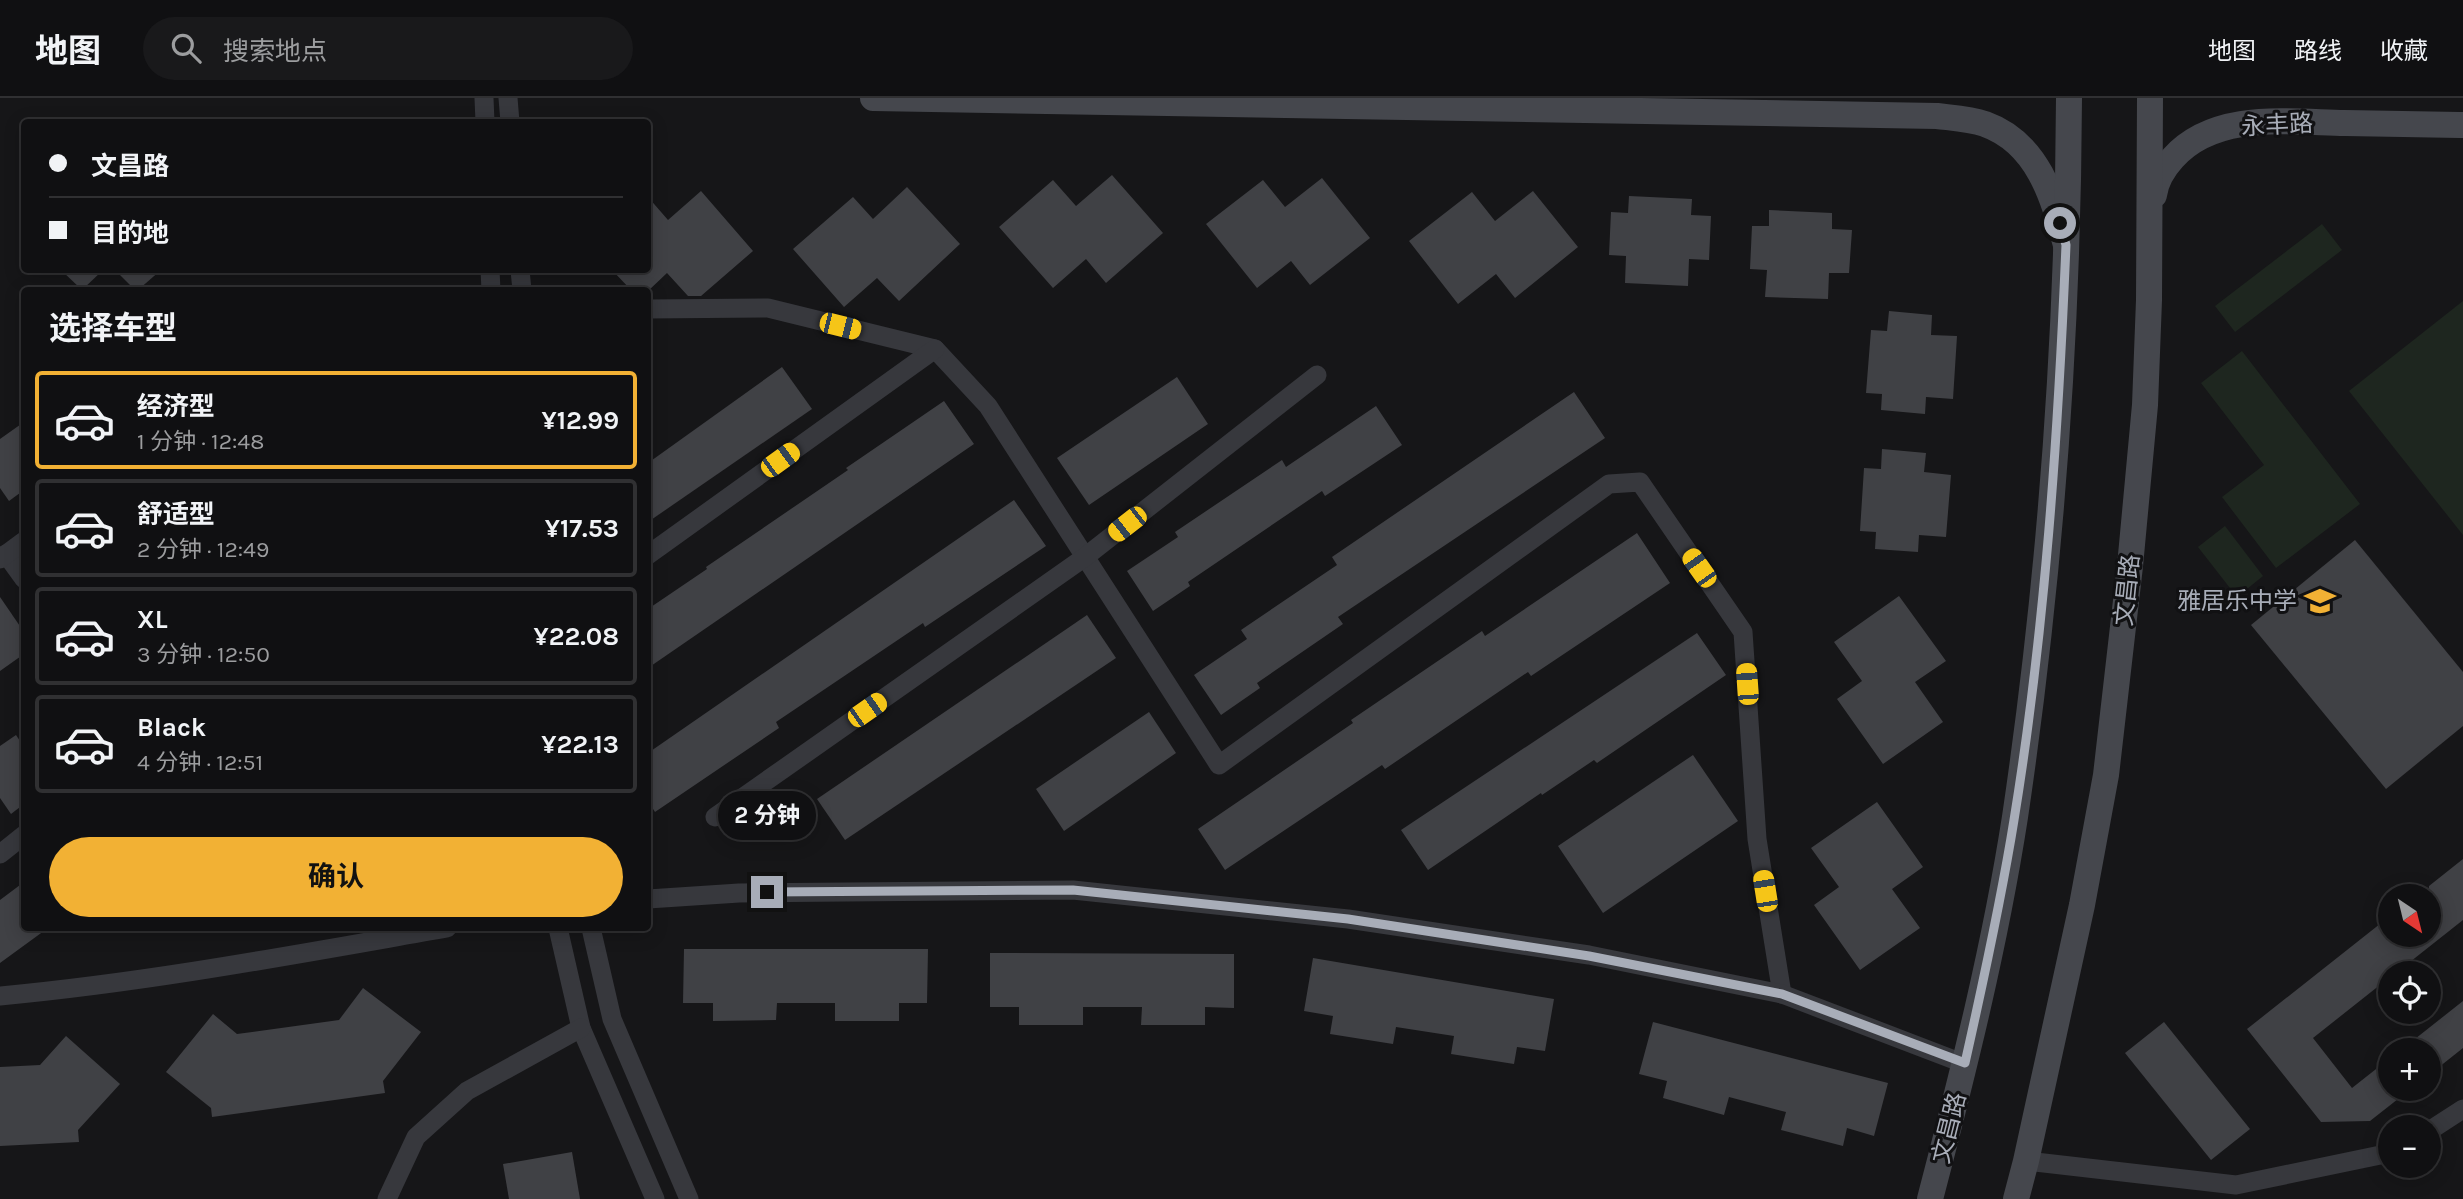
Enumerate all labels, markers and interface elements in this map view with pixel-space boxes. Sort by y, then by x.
search box [143,17,633,80]
icon: search [167,29,205,67]
text: 地图 [35,32,101,70]
text: 搜索地点 [223,36,327,67]
text: 地图 [2208,37,2256,65]
text: 路线 [2294,37,2342,65]
text: 收藏 [2380,37,2428,65]
street label: 永丰路 [2240,109,2314,141]
text: 文昌路 [91,151,169,182]
route start [2044,207,2076,239]
text: 目的地 [91,218,169,249]
text: 选择车型 [49,310,177,347]
car [818,311,863,341]
icon: car [53,389,116,452]
text: 经济型 [137,391,215,422]
text: ¥12.99 [541,405,619,436]
text: 1 分钟 · 12:48 [137,428,264,455]
car [757,439,804,481]
icon: car [53,497,116,560]
text: 舒适型 [137,499,215,530]
car [1104,503,1151,545]
text: ¥17.53 [545,513,619,544]
text: 2 分钟 · 12:49 [137,536,269,563]
car [1679,545,1720,591]
street label: 文昌路 [2109,553,2145,627]
school or university icon: 雅居乐中学 [2303,584,2337,618]
place label: 雅居乐中学 [2177,587,2297,615]
text: XL [137,604,168,635]
icon: car [53,605,116,668]
text: ¥22.08 [533,621,619,652]
text: 3 分钟 · 12:50 [137,641,270,668]
car [1736,662,1759,706]
car [844,689,891,731]
text: Black [137,712,206,743]
icon: car [53,713,116,776]
text: ¥22.13 [541,729,619,760]
text: 4 分钟 · 12:51 [137,749,263,776]
callout: 2 分钟 [718,790,816,840]
text: 2 分钟 [734,802,800,829]
button: 确认 [49,837,623,917]
car [1752,869,1779,913]
route end [751,876,783,908]
north arrow [2378,884,2441,947]
map controls [2378,884,2441,1178]
button: locate [2378,961,2441,1024]
button: + [2378,1038,2441,1101]
street label: 文昌路 [1927,1090,1971,1166]
button: − [2378,1115,2441,1178]

